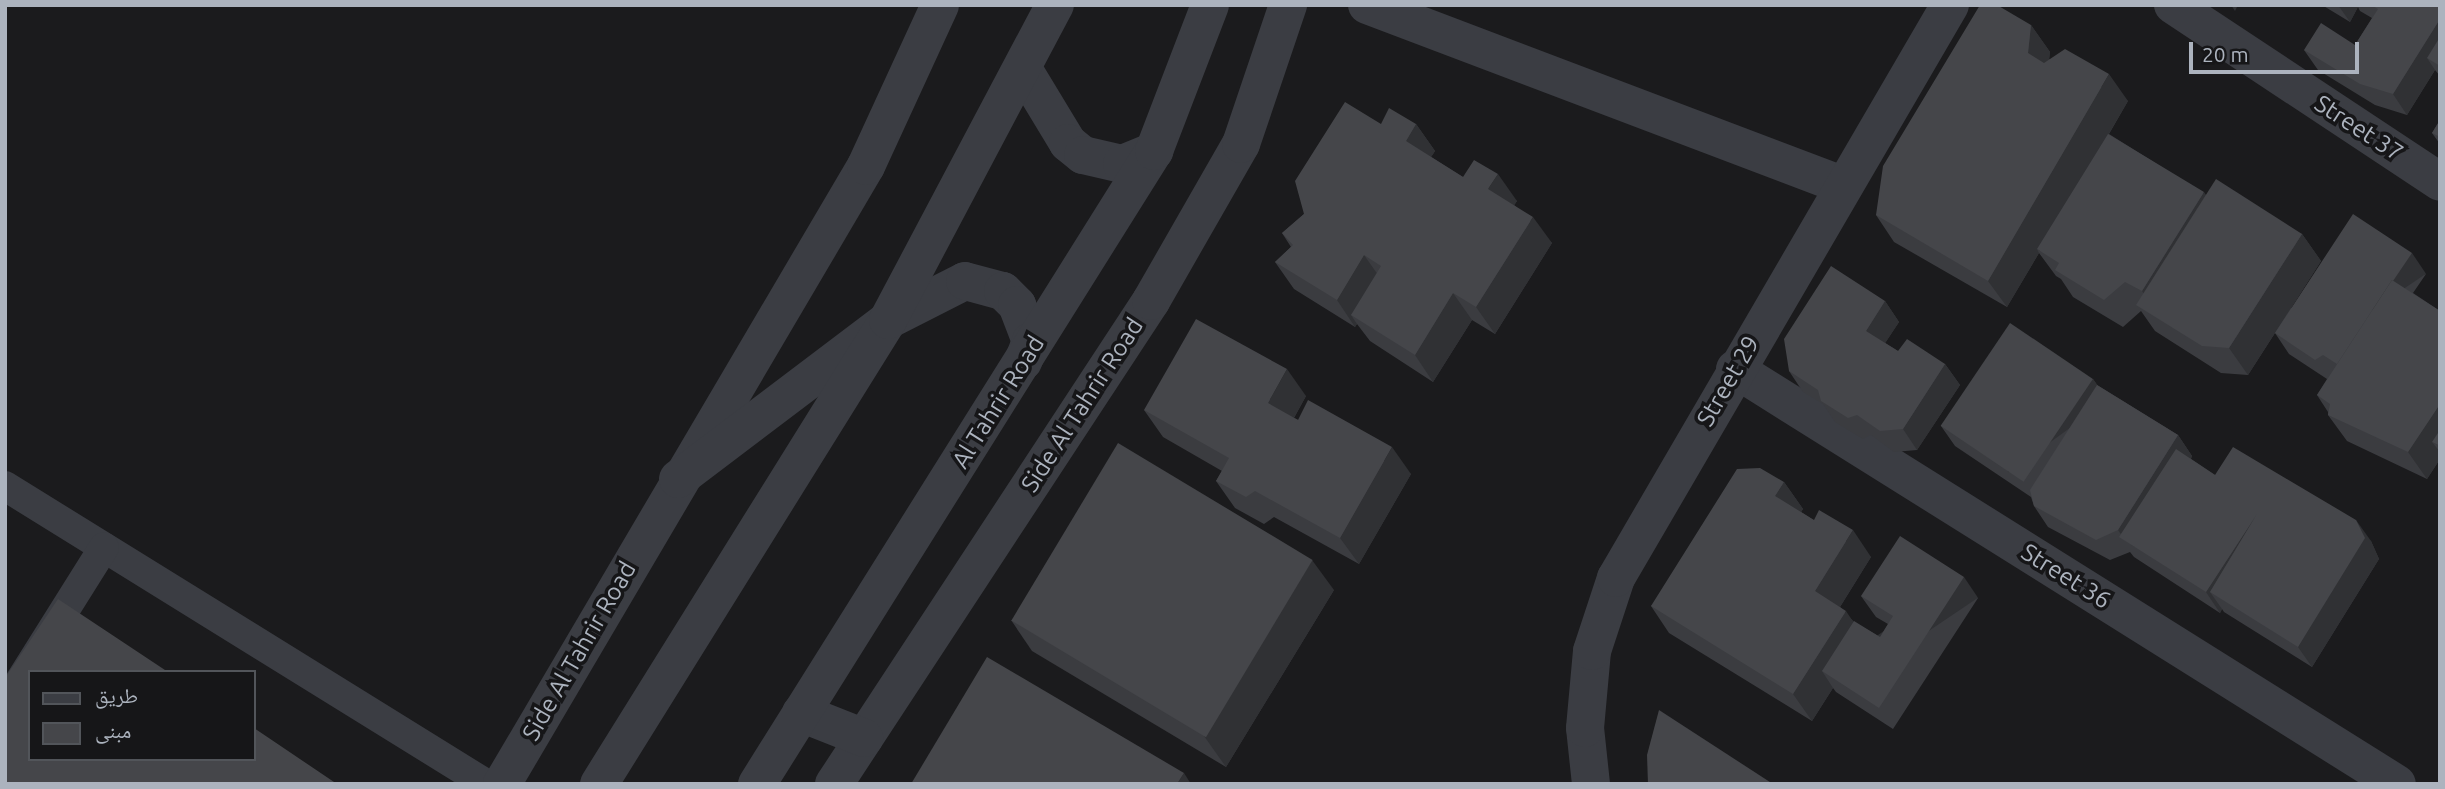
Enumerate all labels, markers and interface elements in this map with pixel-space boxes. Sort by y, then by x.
scale bar [2193,28,2363,72]
text: 20 m [2202,42,2249,66]
street label: Street 37 [2309,89,2409,167]
street label: Side Al Tahrir Road [1015,313,1149,497]
street label: Al Tahrir Road [946,330,1050,474]
street label: Street 29 [1691,331,1765,431]
street label: Street 36 [2016,537,2116,615]
street label: Side Al Tahrir Road [516,556,642,746]
legend [28,670,256,761]
text: طريق [95,683,138,707]
text: مبنى [95,718,131,742]

